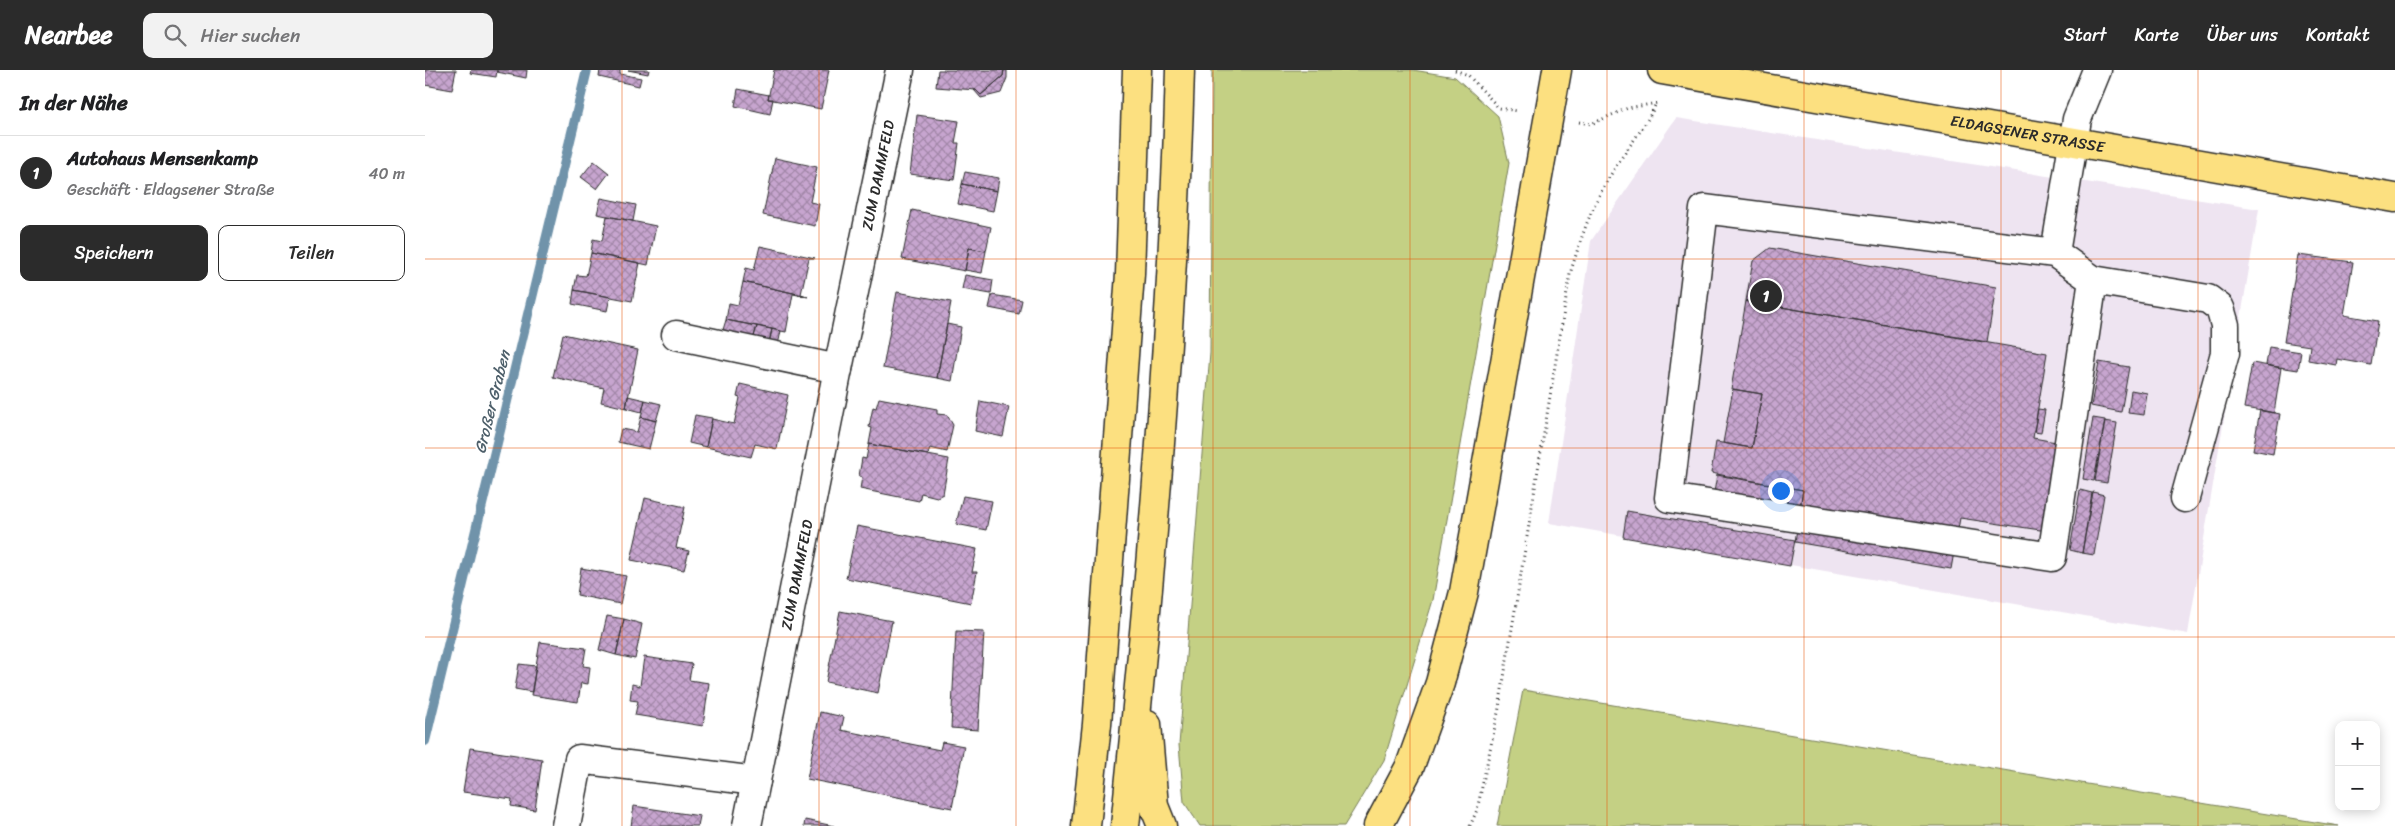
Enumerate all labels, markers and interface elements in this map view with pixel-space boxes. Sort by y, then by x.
search box [143,13,493,58]
text: Nearbee [25,14,113,56]
text: Hier suchen [201,19,300,52]
text: Start [2064,19,2107,51]
text: Karte [2135,19,2179,51]
text: Über uns [2207,19,2278,51]
text: Kontakt [2306,19,2370,51]
icon: search [161,21,189,49]
text: In der Nähe [20,84,128,122]
street label: ELDAGSENER STRASSE [1948,108,2108,160]
street label: ZUM DAMMFELD [854,118,902,233]
text: Autohaus Mensenkamp [67,142,258,175]
text: 1 [33,159,39,188]
text: 40 m [368,159,405,188]
text: Geschäft · Eldagsener Straße [67,175,275,204]
button: Speichern [20,225,208,281]
button: Teilen [218,225,405,281]
pin: 1 [1750,277,1782,315]
water label: Großer Graben [465,345,519,456]
your location [1768,478,1794,504]
street label: ZUM DAMMFELD [773,518,821,632]
map controls [2335,721,2380,811]
button: + [2335,721,2380,766]
button: − [2335,766,2380,811]

